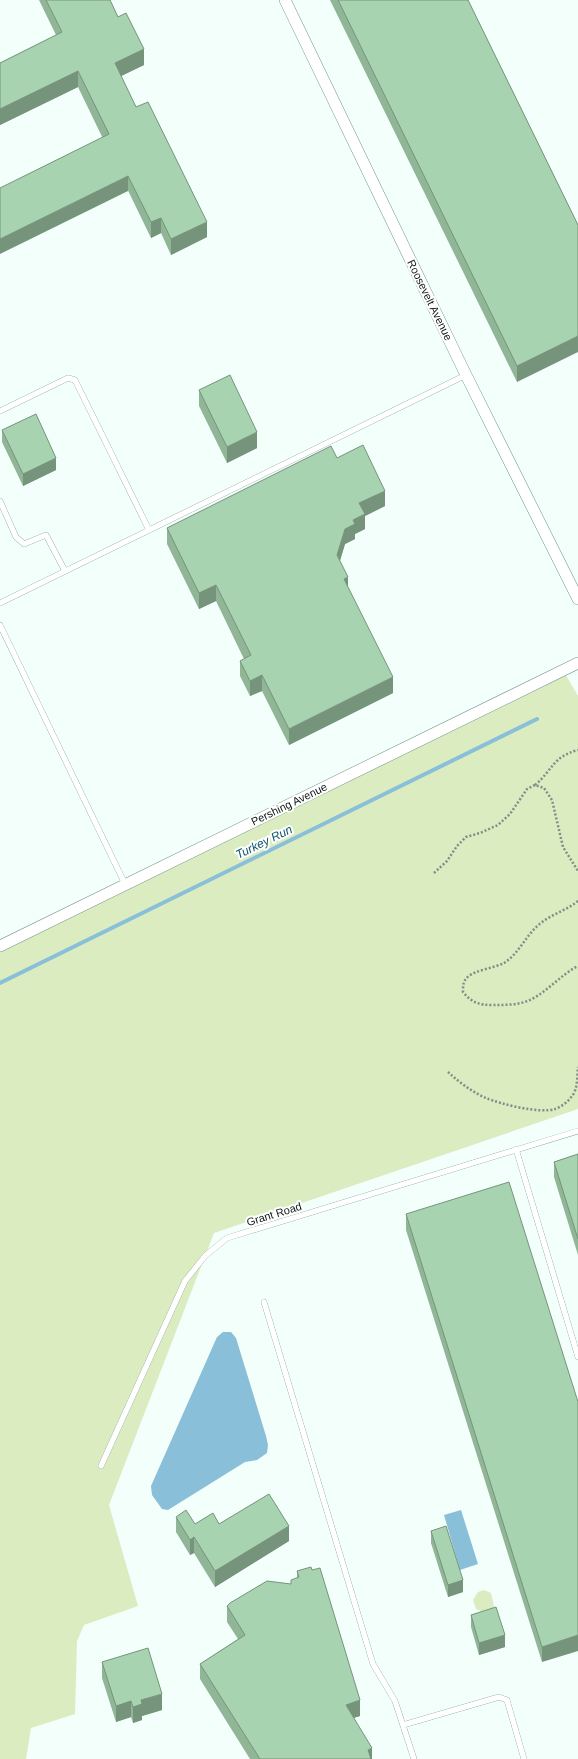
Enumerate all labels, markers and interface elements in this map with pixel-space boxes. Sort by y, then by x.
street label: Roosevelt Avenue [405,258,455,342]
street label: Pershing Avenue [249,780,329,828]
water label: Turkey Run [233,822,295,862]
street label: Grant Road [245,1200,303,1228]

